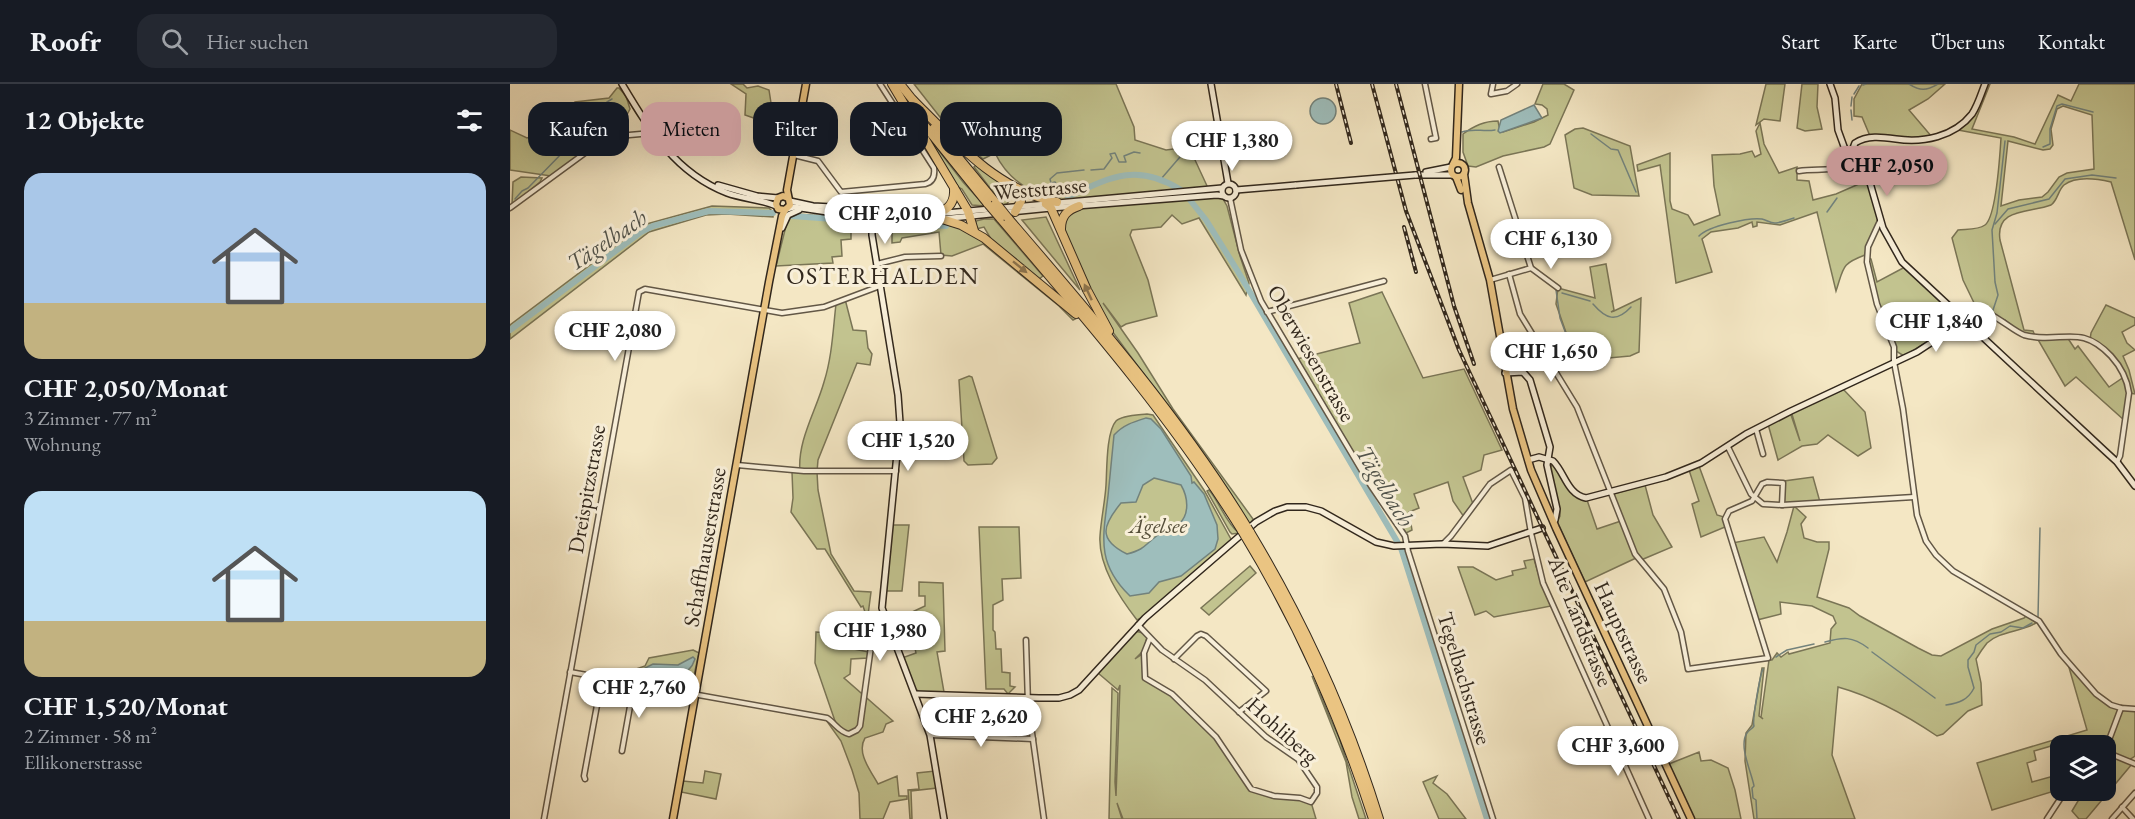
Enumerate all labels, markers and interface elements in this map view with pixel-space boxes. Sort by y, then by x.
search box [137,14,557,68]
text: Roofr [30,23,101,59]
icon: search [158,25,191,58]
text: Hier suchen [206,27,309,56]
text: Start [1781,28,1820,55]
text: Karte [1853,28,1897,55]
text: Über uns [1930,28,2005,55]
text: Kontakt [2038,28,2105,55]
chip: Kaufen [528,102,629,156]
chip: Mieten [641,102,741,156]
chip: Filter [753,102,838,156]
chip: Neu [850,102,928,156]
chip: Wohnung [940,102,1062,156]
text: 12 Objekte [24,103,144,137]
icon: filters [453,104,486,137]
pin: CHF 1,380 [1163,121,1301,172]
text: CHF 1,380 [1185,127,1279,153]
pin: CHF 2,050 [1818,146,1956,197]
text: CHF 2,050 [1840,152,1934,178]
street label: Weststrasse [992,170,1088,207]
pin: CHF 2,010 [816,194,954,245]
text: CHF 2,010 [838,200,932,226]
water label: Tägelbach [561,201,653,278]
icon: home [201,212,309,320]
pin: CHF 6,130 [1482,219,1620,270]
text: CHF 6,130 [1504,225,1598,251]
district label: OSTERHALDEN [786,260,980,291]
one-way arrow [1012,260,1028,273]
street label: Oberwiesenstrasse [1261,280,1363,427]
one-way arrow [1083,283,1092,300]
pin: CHF 1,840 [1867,302,2005,353]
text: CHF 1,840 [1889,308,1983,334]
pin: CHF 2,080 [546,311,684,362]
text: CHF 2,080 [568,317,662,343]
pin: CHF 1,650 [1482,332,1620,383]
text: CHF 1,650 [1504,338,1598,364]
text: CHF 2,050/Monat [24,371,228,405]
text: 3 Zimmer · 77 m² [24,405,157,431]
pin: CHF 1,520 [839,421,977,472]
street label: Dreispitzstrasse [561,422,612,556]
text: CHF 1,520 [861,427,955,453]
text: Wohnung [24,431,101,457]
water label: Tägelbach [1349,439,1422,533]
street label: Schaffhauserstrasse [676,465,733,629]
park label: Ägelsee [1127,511,1187,540]
icon: home [201,530,309,638]
street label: Alte Landstrasse [1541,551,1620,691]
street label: Hauptstrasse [1587,576,1660,688]
street label: Tegelbachstrasse [1431,608,1499,748]
pin: CHF 1,980 [811,611,949,662]
text: CHF 1,980 [833,617,927,643]
pin: CHF 2,760 [570,668,708,719]
text: CHF 2,760 [592,674,686,700]
text: CHF 1,520/Monat [24,689,228,723]
street label: Hohliberg [1241,690,1325,771]
pin: CHF 2,620 [912,697,1050,748]
text: CHF 2,620 [934,703,1028,729]
text: 2 Zimmer · 58 m² [24,723,157,749]
pin: CHF 3,600 [1549,726,1687,777]
text: CHF 3,600 [1571,732,1665,758]
map controls [2050,735,2116,801]
button: layers [2050,735,2116,801]
text: Ellikonerstrasse [24,749,142,775]

